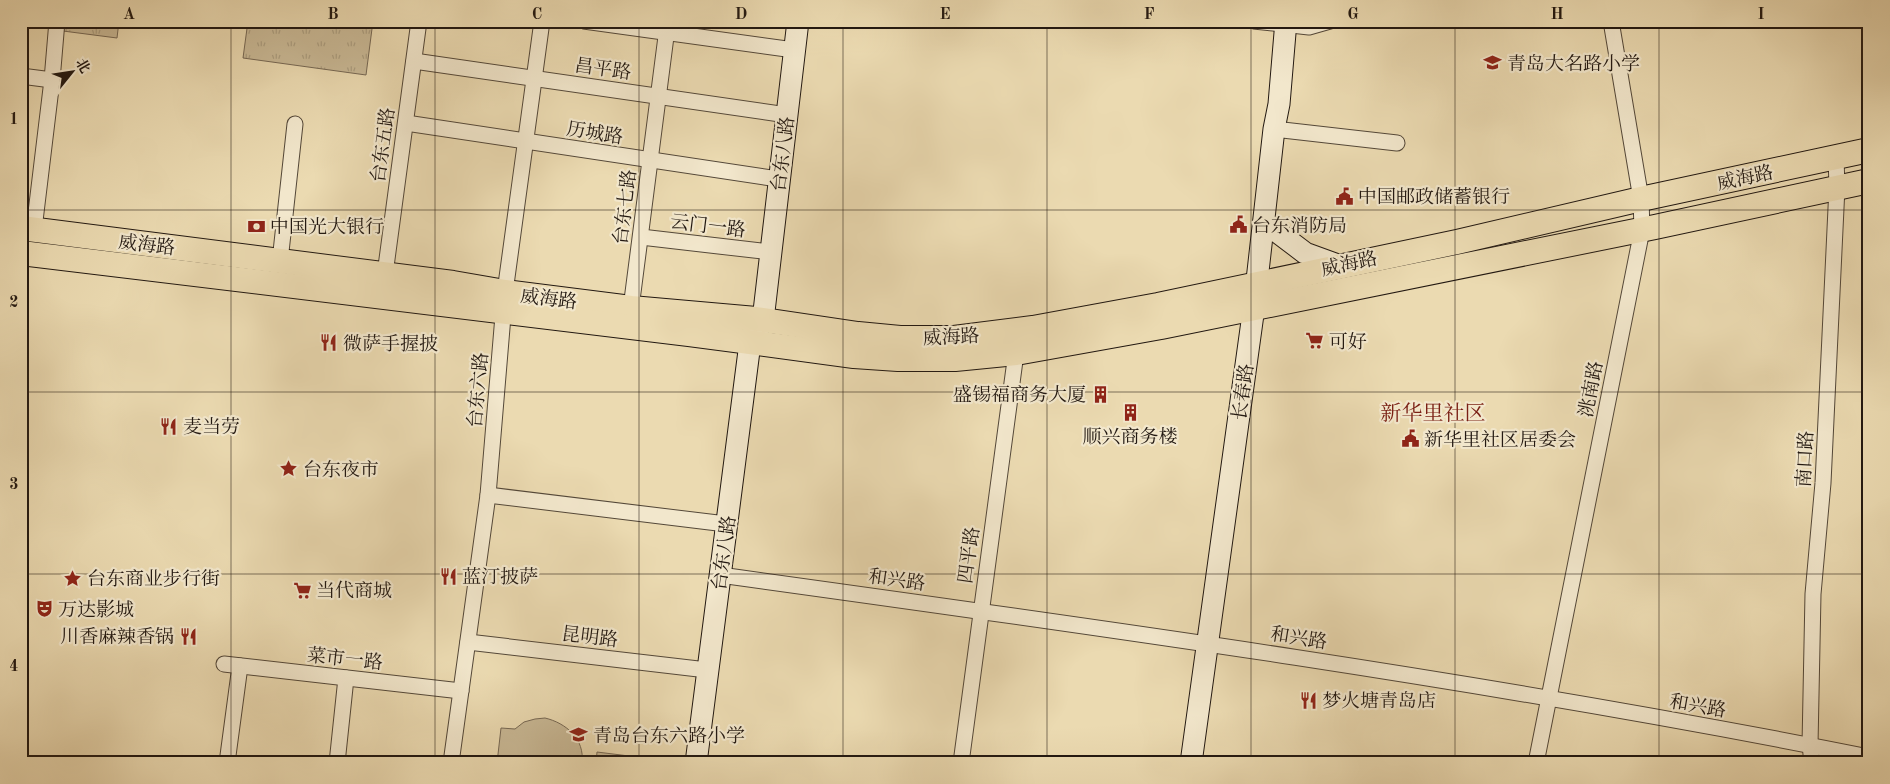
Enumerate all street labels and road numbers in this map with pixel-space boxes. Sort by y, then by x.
street label: 昌平路 [573,55,632,84]
street label: 台东五路 [368,106,399,184]
street label: 台东八路 [768,115,799,193]
street label: 历城路 [565,119,625,148]
street label: 威海路 [1715,161,1775,195]
street label: 台东七路 [610,168,641,246]
street label: 云门一路 [669,210,747,242]
street label: 威海路 [117,231,177,259]
street label: 威海路 [1319,247,1379,281]
street label: 威海路 [519,285,579,313]
street label: 威海路 [922,325,980,349]
street label: 台东六路 [465,351,492,429]
street label: 洮南路 [1575,359,1607,419]
street label: 长春路 [1228,362,1258,422]
street label: 南口路 [1793,430,1817,488]
street label: 台东八路 [709,514,740,592]
street label: 四平路 [955,526,984,585]
street label: 和兴路 [867,566,926,595]
street label: 昆明路 [560,624,619,651]
street label: 和兴路 [1269,624,1329,653]
street label: 菜市一路 [306,645,384,674]
street label: 和兴路 [1668,691,1728,722]

